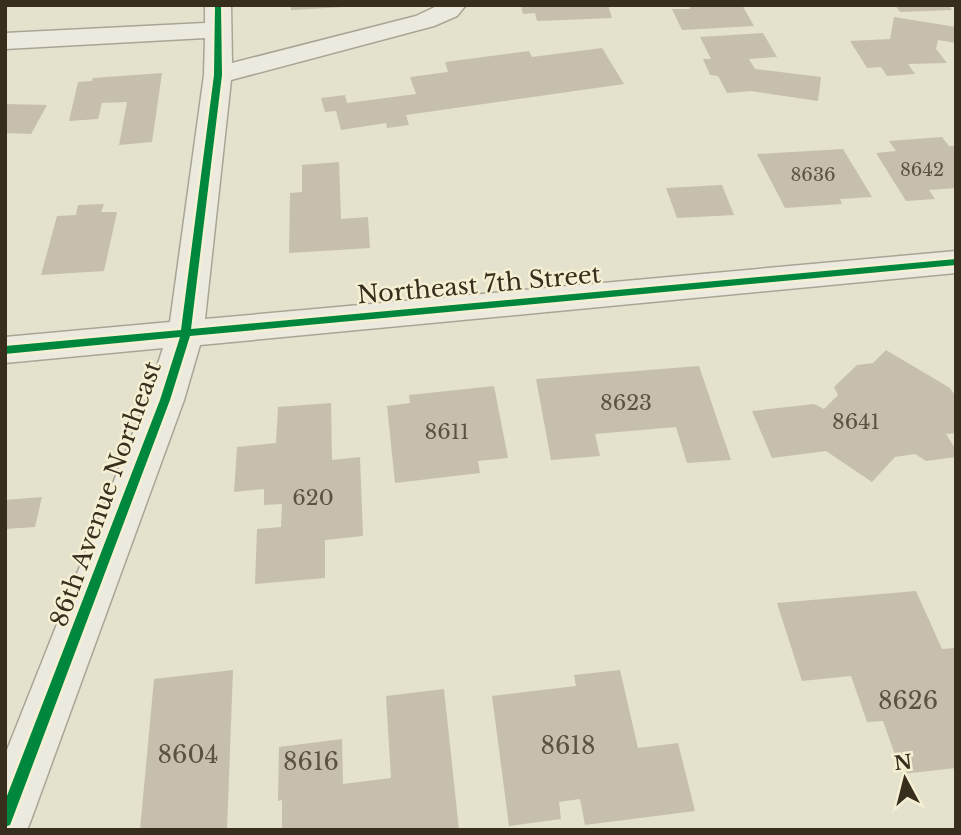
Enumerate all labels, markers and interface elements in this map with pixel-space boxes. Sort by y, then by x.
house number: 8642 [900,159,944,181]
house number: 8636 [790,164,836,186]
street label: Northeast 7th Street [356,259,602,310]
street label: 86th Avenue Northeast [44,357,167,631]
house number: 8623 [600,390,652,416]
house number: 8641 [832,409,880,435]
house number: 8611 [425,419,469,445]
house number: 620 [292,485,334,511]
house number: 8626 [878,686,938,715]
house number: 8618 [540,731,596,760]
house number: 8604 [157,740,219,769]
north arrow [870,744,940,814]
house number: 8616 [283,747,339,776]
text: N [893,750,913,775]

